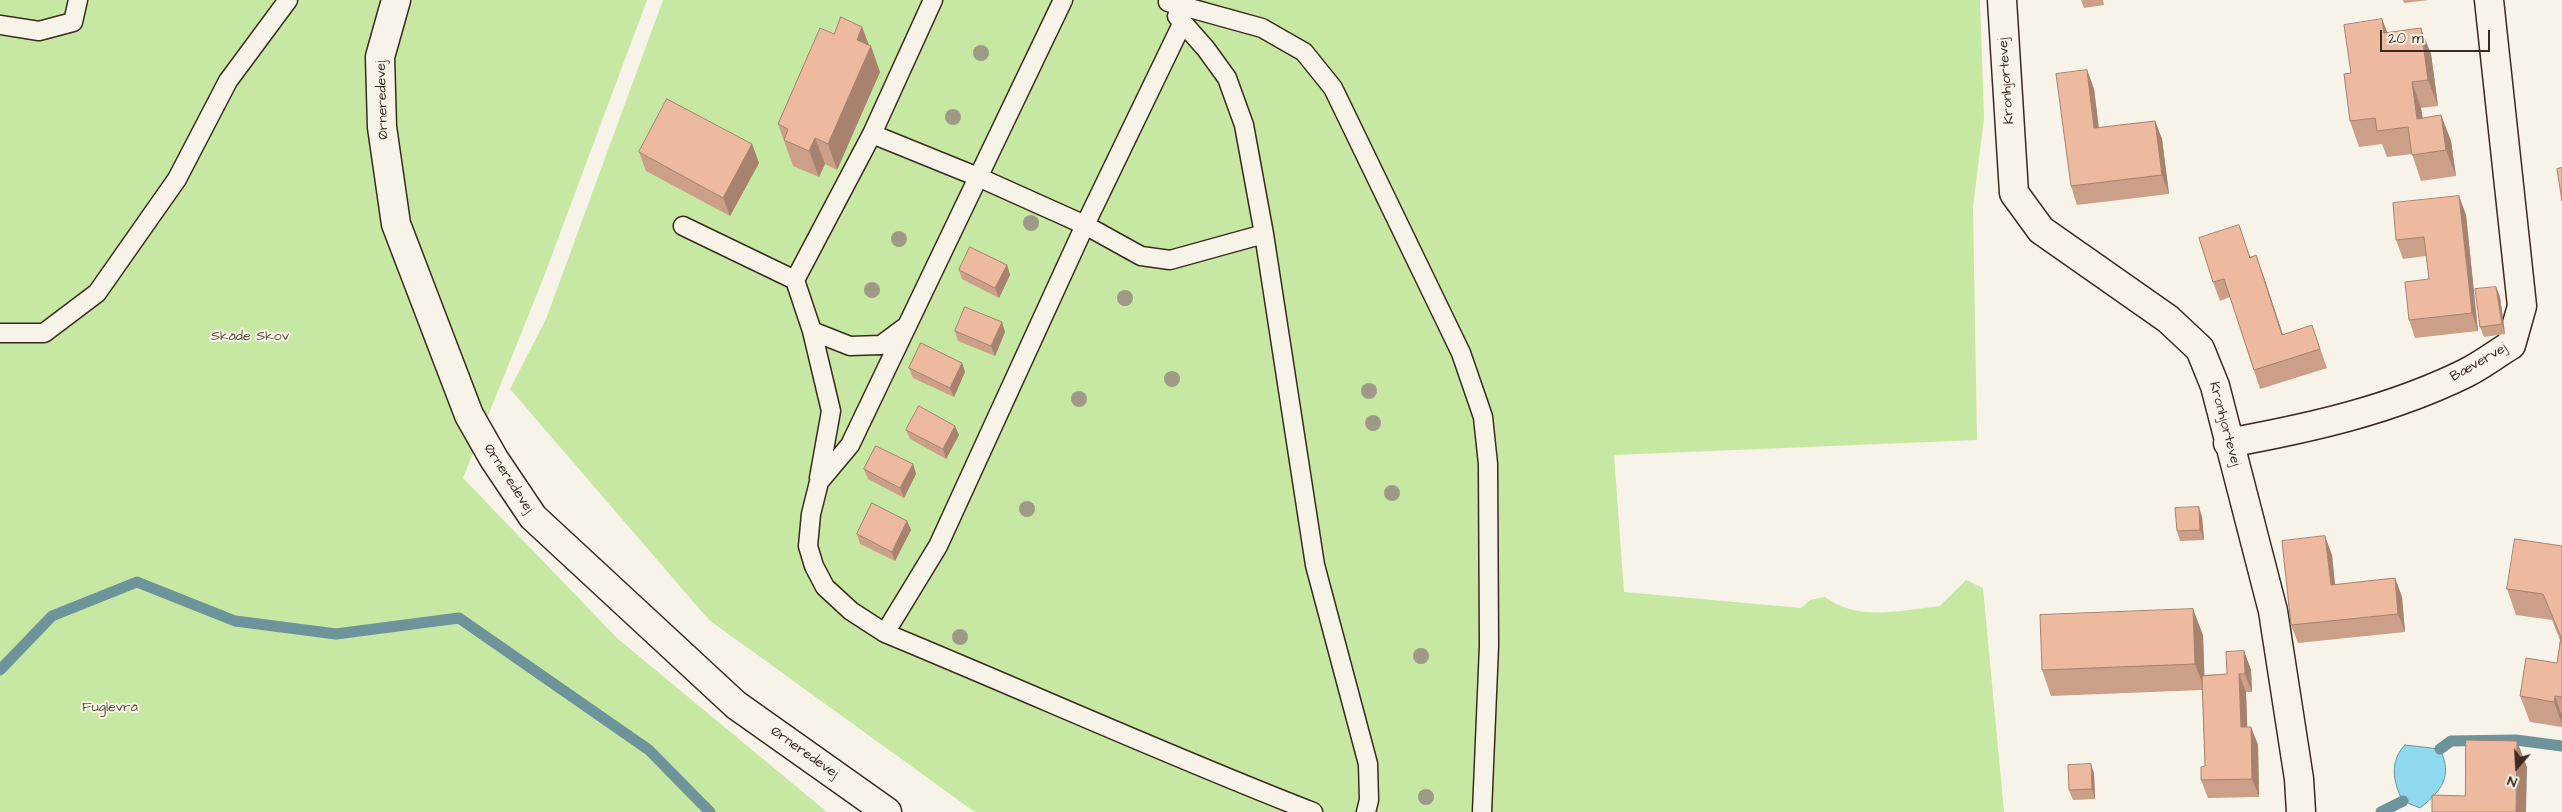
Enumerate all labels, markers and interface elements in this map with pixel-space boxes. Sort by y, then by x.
scale bar [2382,20,2492,52]
text: 20 m [2388,28,2424,49]
street label: Kronhjortevej [1996,37,2018,125]
street label: Ørneredevej [373,60,393,140]
park label: Skåde Skov [211,329,289,345]
street label: Bævervej [2448,340,2510,386]
street label: Kronhjortevej [2205,380,2243,468]
street label: Ørneredevej [479,441,537,517]
park label: Fuglevrå [82,700,138,716]
street label: Ørneredevej [767,723,841,783]
north arrow [2492,742,2542,792]
text: N [2505,770,2520,792]

